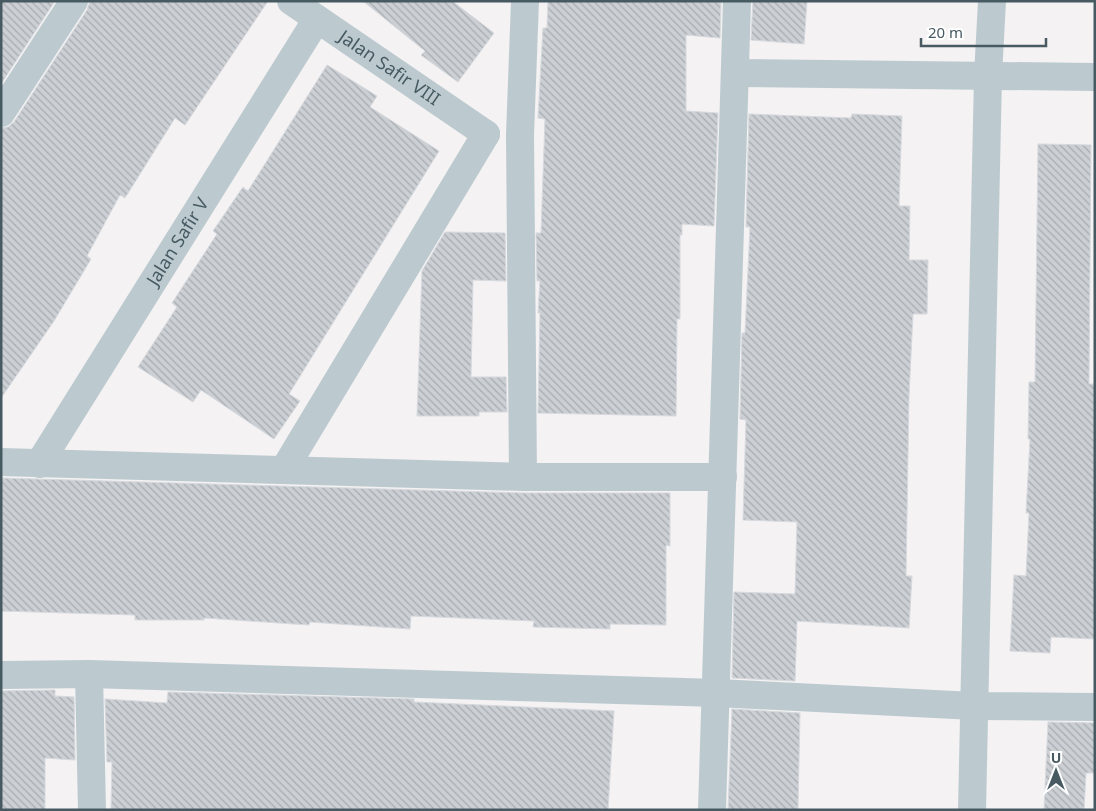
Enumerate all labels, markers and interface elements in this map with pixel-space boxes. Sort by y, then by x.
scale bar [921,15,1046,47]
text: 20 m [928,22,963,42]
street label: Jalan Safir VIII [333,23,445,110]
street label: Jalan Safir V [139,193,214,291]
north arrow [1031,746,1081,796]
text: U [1051,748,1061,767]

